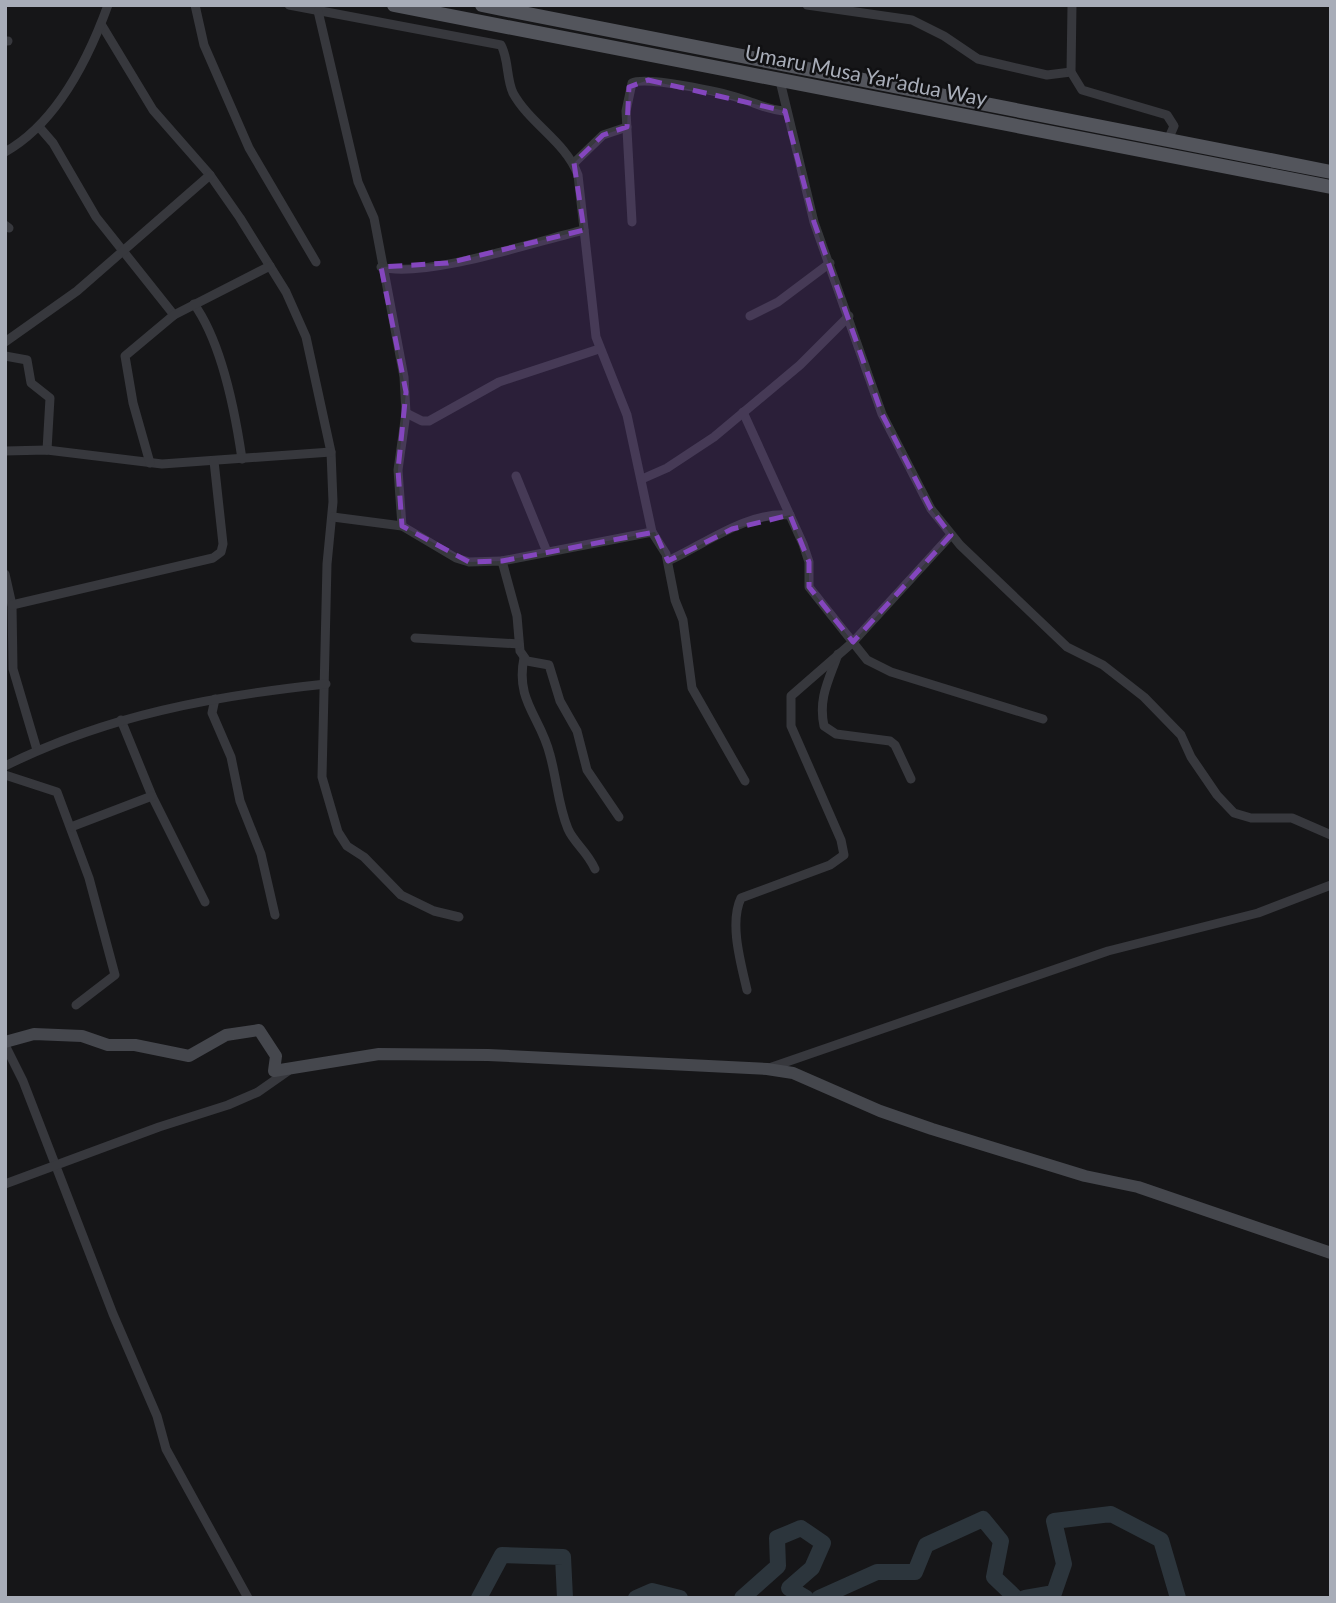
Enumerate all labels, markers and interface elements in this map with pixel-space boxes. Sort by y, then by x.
street label: Umaru Musa Yar'adua Way [743,39,990,110]

